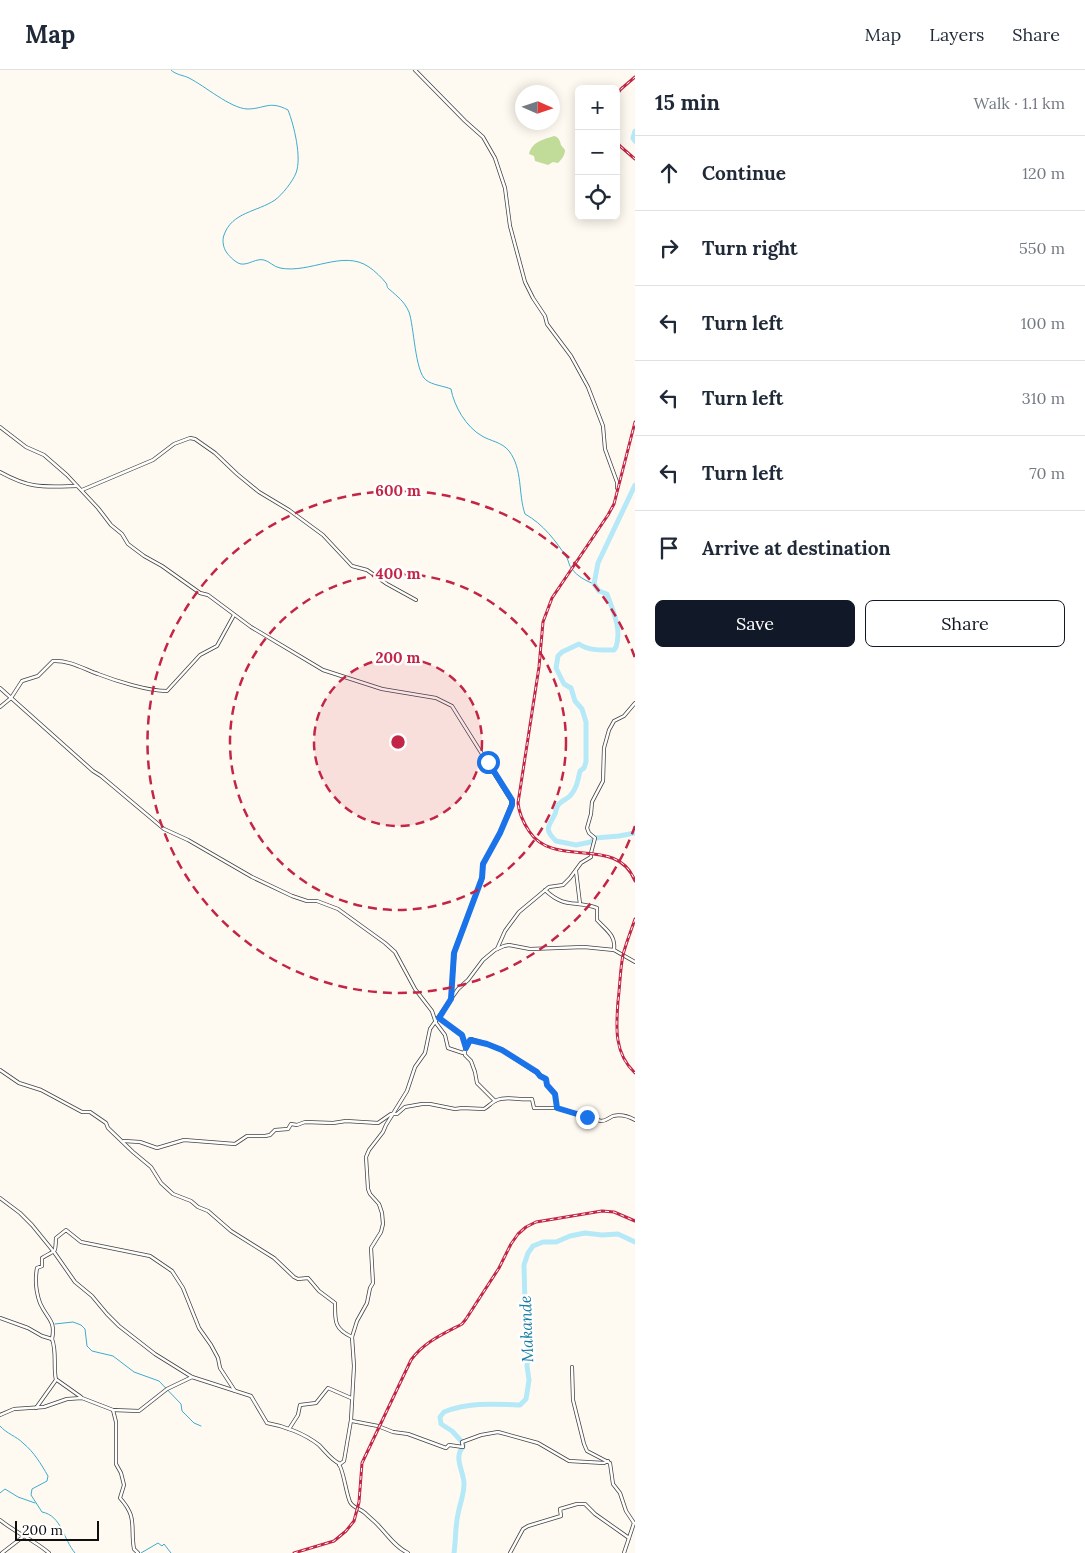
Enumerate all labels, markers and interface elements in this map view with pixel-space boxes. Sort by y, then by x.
text: Map [25,19,75,50]
text: Map [865,23,901,46]
text: Layers [929,23,984,46]
text: Share [1012,23,1060,46]
north arrow [515,85,560,130]
map controls [575,85,620,220]
button: + [575,85,620,130]
text: 15 min [655,89,720,116]
text: Walk · 1.1 km [973,93,1065,113]
button: − [575,130,620,175]
icon: ahead [655,159,683,187]
text: Continue [702,161,786,185]
text: 120 m [1022,163,1065,183]
button: locate [575,175,620,220]
icon: right [655,234,683,262]
text: Turn right [702,236,798,260]
text: 550 m [1019,238,1065,258]
icon: left [655,309,683,337]
text: Turn left [702,311,783,335]
text: 100 m [1021,313,1065,333]
icon: left [655,384,683,412]
text: Turn left [702,386,783,410]
text: 310 m [1022,388,1065,408]
icon: left [655,459,683,487]
text: Turn left [702,461,783,485]
text: 70 m [1029,463,1065,483]
text: 600 m [375,481,421,500]
icon: arrive [655,534,683,562]
text: Arrive at destination [702,536,891,560]
text: 400 m [375,564,421,583]
button: Save [655,600,855,647]
button: Share [865,600,1065,647]
text: 200 m [376,648,421,667]
centre of rings [389,733,407,751]
route start [477,751,500,774]
route end [576,1106,599,1129]
water label: Makande [515,1295,537,1363]
scale bar [15,1518,99,1541]
text: 200 m [22,1521,63,1539]

